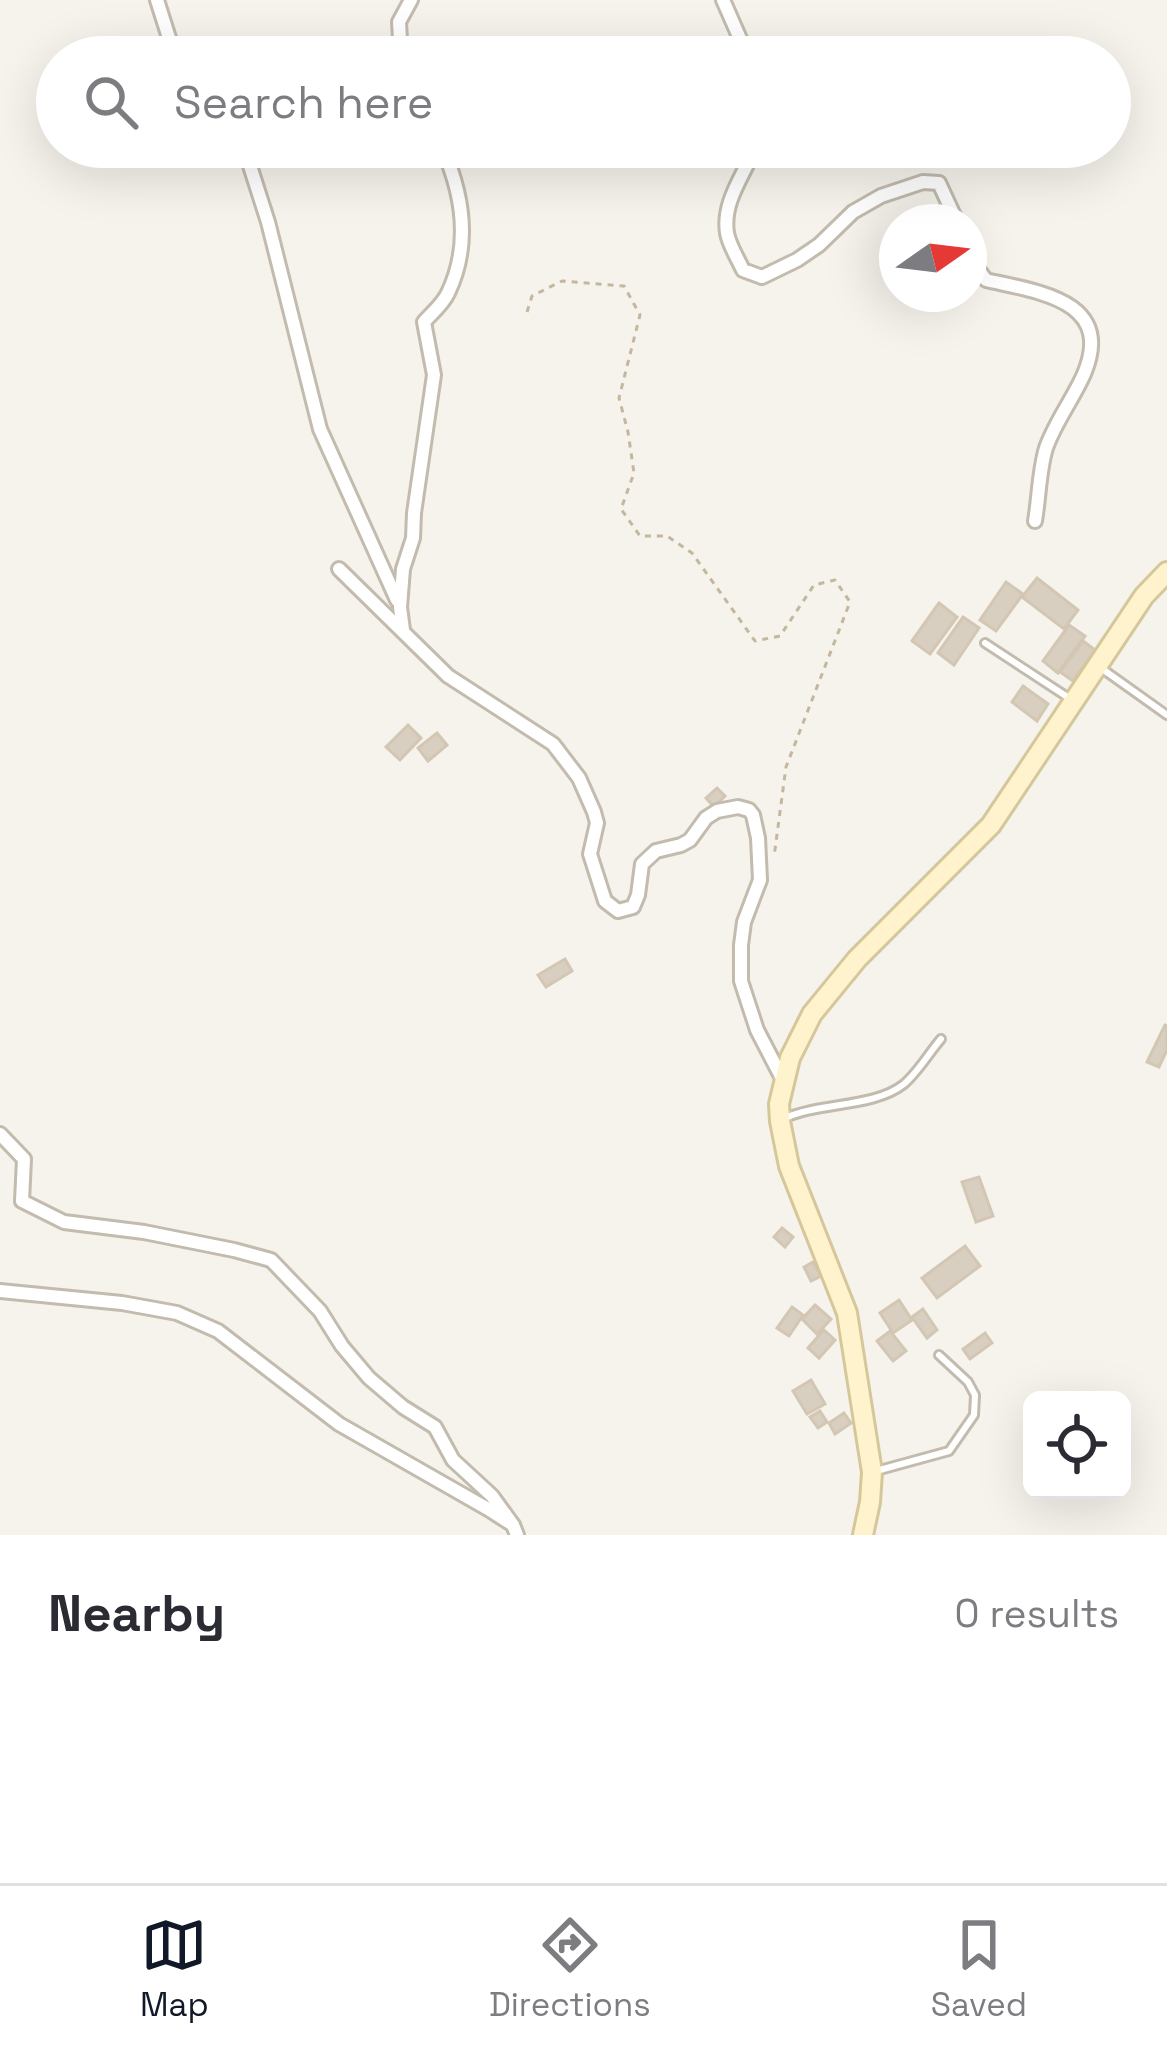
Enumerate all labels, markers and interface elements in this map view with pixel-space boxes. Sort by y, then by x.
search box [36,36,1131,168]
icon: search [78,69,144,135]
text: Search here [174,74,433,131]
north arrow [879,204,987,312]
map controls [1023,1391,1131,1499]
button: locate [1023,1391,1131,1499]
text: Nearby [48,1581,225,1646]
text: 0 results [954,1589,1119,1638]
tab: Map [140,1912,209,2026]
tab: Directions [489,1912,651,2026]
tab: Saved [931,1912,1027,2026]

